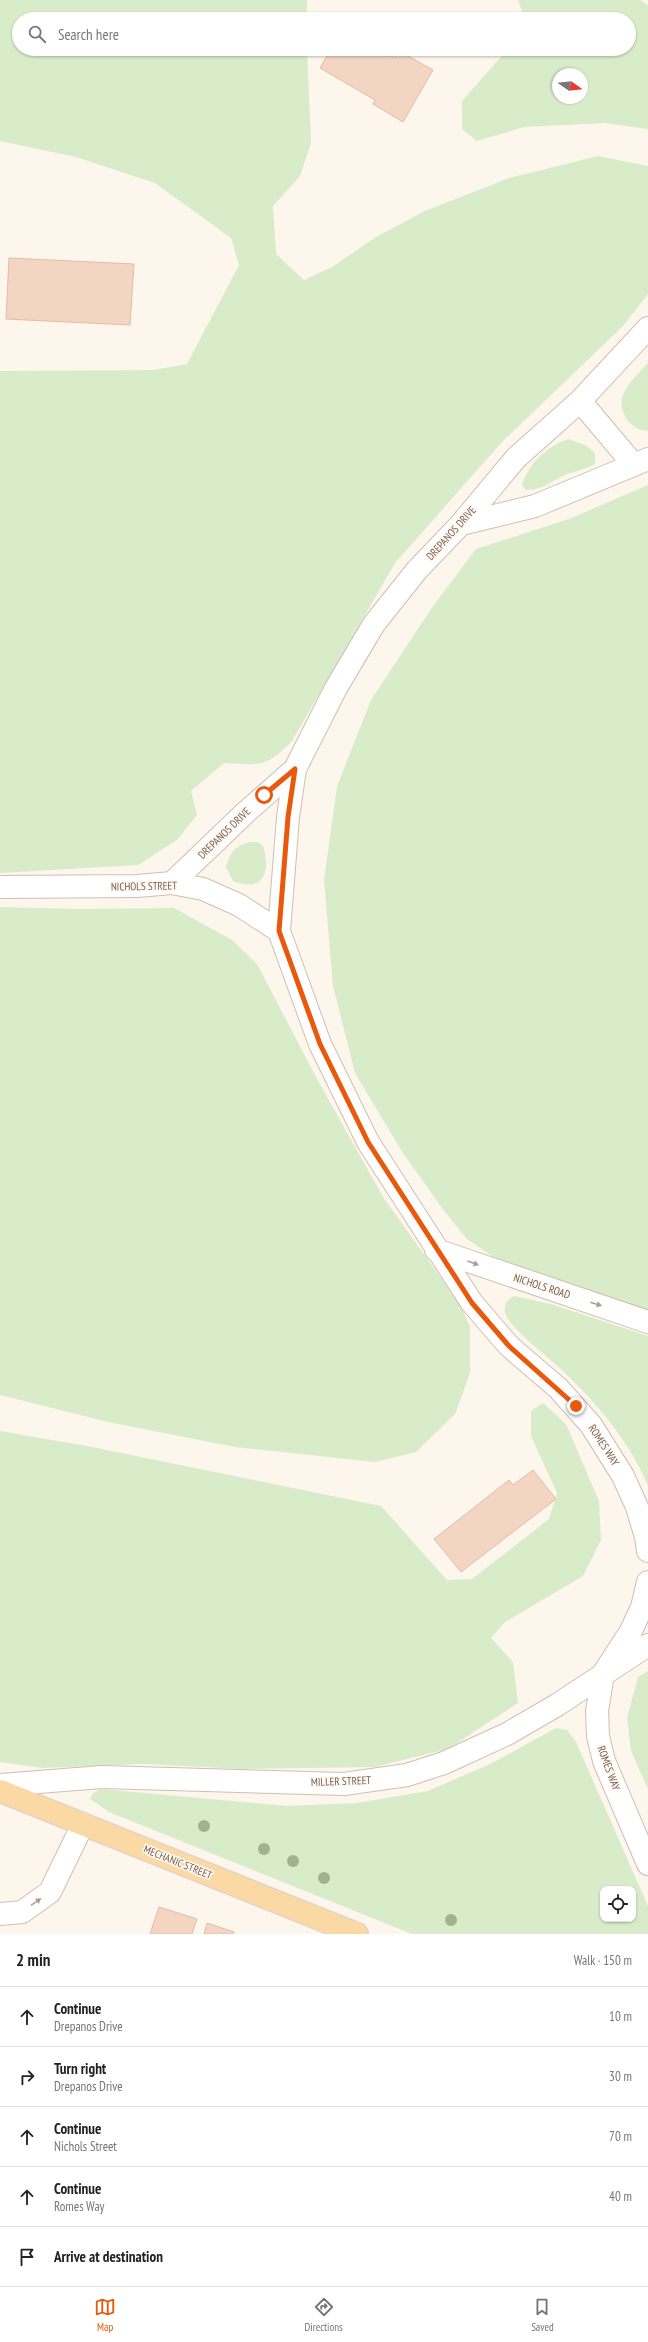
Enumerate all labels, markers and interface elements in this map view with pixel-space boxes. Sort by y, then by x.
search box [12,12,636,56]
icon: search [26,23,48,45]
text: Search here [58,25,119,44]
north arrow [552,68,588,104]
street label: DREPANOS DRIVE [423,503,479,563]
route start [255,786,273,804]
street label: DREPANOS DRIVE [195,804,253,862]
street label: NICHOLS STREET [111,878,177,894]
one-way arrow [467,1260,479,1266]
street label: NICHOLS ROAD [512,1270,572,1302]
one-way arrow [590,1301,602,1307]
route end [567,1397,585,1415]
street label: ROMES WAY [586,1422,622,1468]
street label: ROMES WAY [595,1744,623,1792]
street label: MILLER STREET [311,1773,371,1789]
street label: MECHANIC STREET [142,1842,214,1882]
map controls [600,1886,636,1922]
button: locate [600,1886,636,1922]
one-way arrow [31,1898,41,1906]
text: 2 min [16,1949,50,1971]
text: Walk · 150 m [574,1952,632,1969]
text: Continue [54,1999,101,2018]
icon: ahead [16,2006,38,2028]
text: 10 m [609,2008,632,2025]
text: Drepanos Drive [54,2018,123,2035]
text: Turn right [54,2059,106,2078]
icon: right [16,2066,38,2088]
text: 30 m [609,2068,632,2085]
text: Drepanos Drive [54,2078,123,2095]
text: Continue [54,2119,101,2138]
icon: ahead [16,2126,38,2148]
text: 70 m [609,2128,632,2145]
text: Nichols Street [54,2138,117,2155]
text: Continue [54,2179,101,2198]
icon: ahead [16,2186,38,2208]
text: 40 m [609,2188,632,2205]
text: Romes Way [54,2198,105,2215]
icon: arrive [16,2246,38,2268]
text: Arrive at destination [54,2247,163,2266]
tab: Map [94,2296,116,2334]
tab: Directions [305,2296,343,2334]
tab: Saved [531,2296,554,2334]

